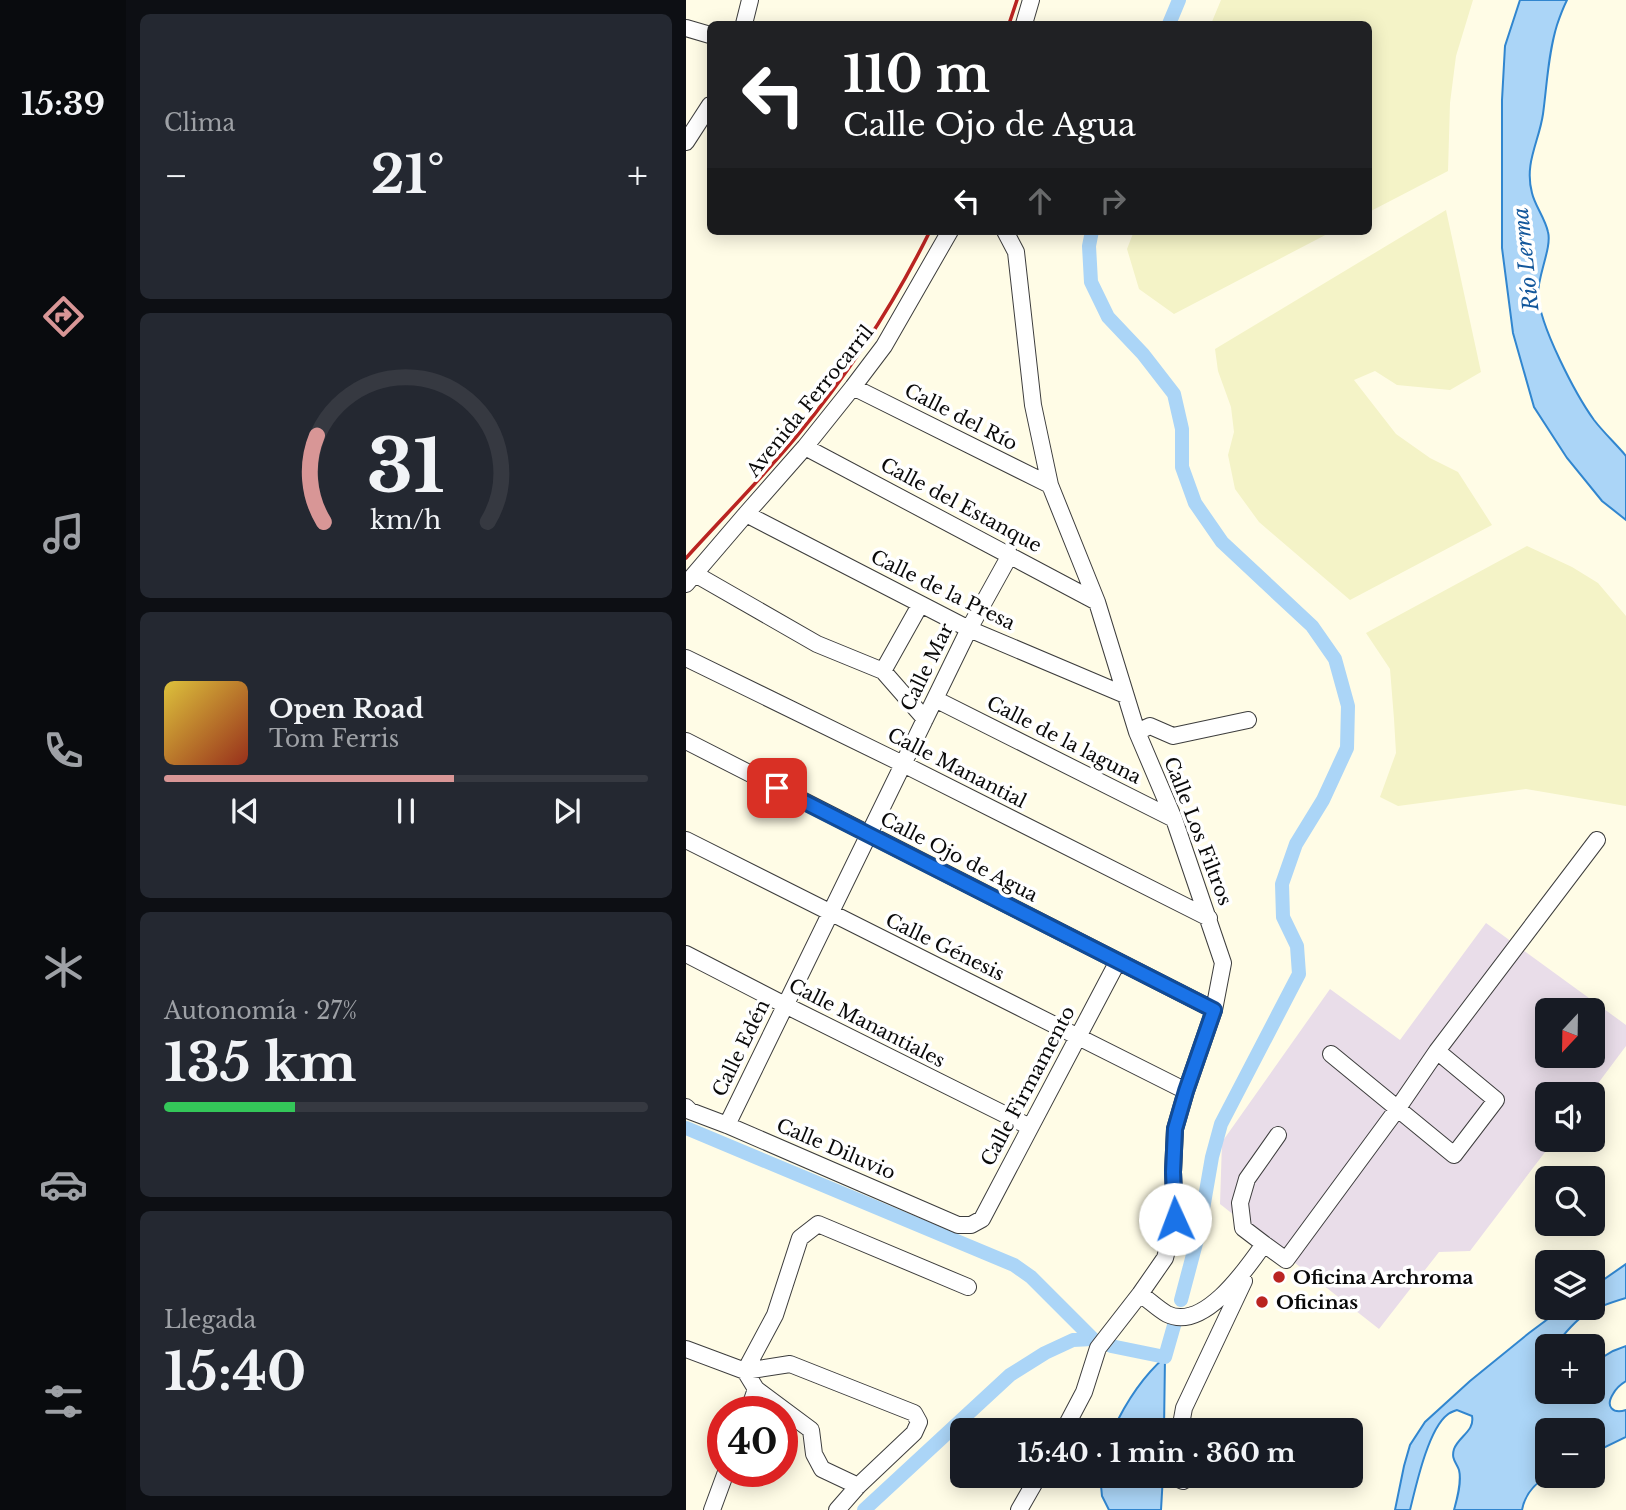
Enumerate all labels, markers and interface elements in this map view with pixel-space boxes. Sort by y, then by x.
text: 110 m [843,44,990,105]
icon: left [728,49,819,140]
text: 15:39 [21,84,105,124]
text: Calle Ojo de Agua [843,105,1136,145]
text: Clima [164,109,235,137]
text: 21° [371,143,445,207]
text: − [164,152,188,199]
text: + [627,152,648,199]
icon: left [948,182,986,220]
icon: ahead [1021,182,1059,220]
icon: right [1094,182,1132,220]
water label: Río Lerma [1508,206,1544,313]
icon: directions [39,292,88,341]
street label: Avenida Ferrocarril [741,321,878,482]
street label: Calle del Río [901,379,1021,455]
text: 31 [367,421,445,512]
street label: Calle del Estanque [877,453,1045,557]
text: km/h [371,505,441,536]
icon: music [39,509,88,558]
street label: Calle de la Presa [867,545,1019,635]
street label: Calle Mar [896,619,958,715]
street label: Calle de la laguna [983,691,1145,789]
text: Open Road [269,693,424,725]
street label: Calle Manantial [884,723,1030,813]
text: Tom Ferris [269,725,399,753]
icon: phone [39,726,88,775]
street label: Calle Los Filtros [1159,753,1237,909]
pin [747,758,807,818]
icon: arrive [758,769,796,807]
icon: previous [226,792,264,830]
icon: pause [387,792,425,830]
icon: next [548,792,586,830]
street label: Calle Ojo de Agua [876,807,1042,907]
street label: Calle Génesis [882,908,1008,986]
icon: climate [39,943,88,992]
street label: Calle Manantiales [785,974,949,1072]
street label: Calle Edén [708,996,774,1100]
text: Autonomía · 27% [164,997,357,1025]
north arrow [1535,998,1605,1068]
map controls [1535,998,1605,1488]
street label: Calle Firmamento [976,1002,1080,1170]
text: 135 km [164,1031,357,1095]
button: sound [1535,1082,1605,1152]
street label: Calle Diluvio [773,1114,899,1184]
icon: car [39,1160,88,1209]
button: search [1535,1166,1605,1236]
position arrow [1138,1182,1212,1256]
button: layers [1535,1250,1605,1320]
place label: Oficina Archroma [1293,1266,1474,1289]
marker: Oficina Archroma [1271,1269,1287,1285]
place label: Oficinas [1276,1291,1358,1314]
marker: Oficinas [1254,1294,1270,1310]
text: Llegada [164,1306,256,1334]
button: + [1535,1334,1605,1404]
text: 15:40 [164,1340,306,1404]
icon: filters [39,1377,88,1426]
speed limit sign: 40 [707,1396,798,1487]
button: − [1535,1418,1605,1488]
text: 15:40 · 1 min · 360 m [1017,1437,1296,1469]

